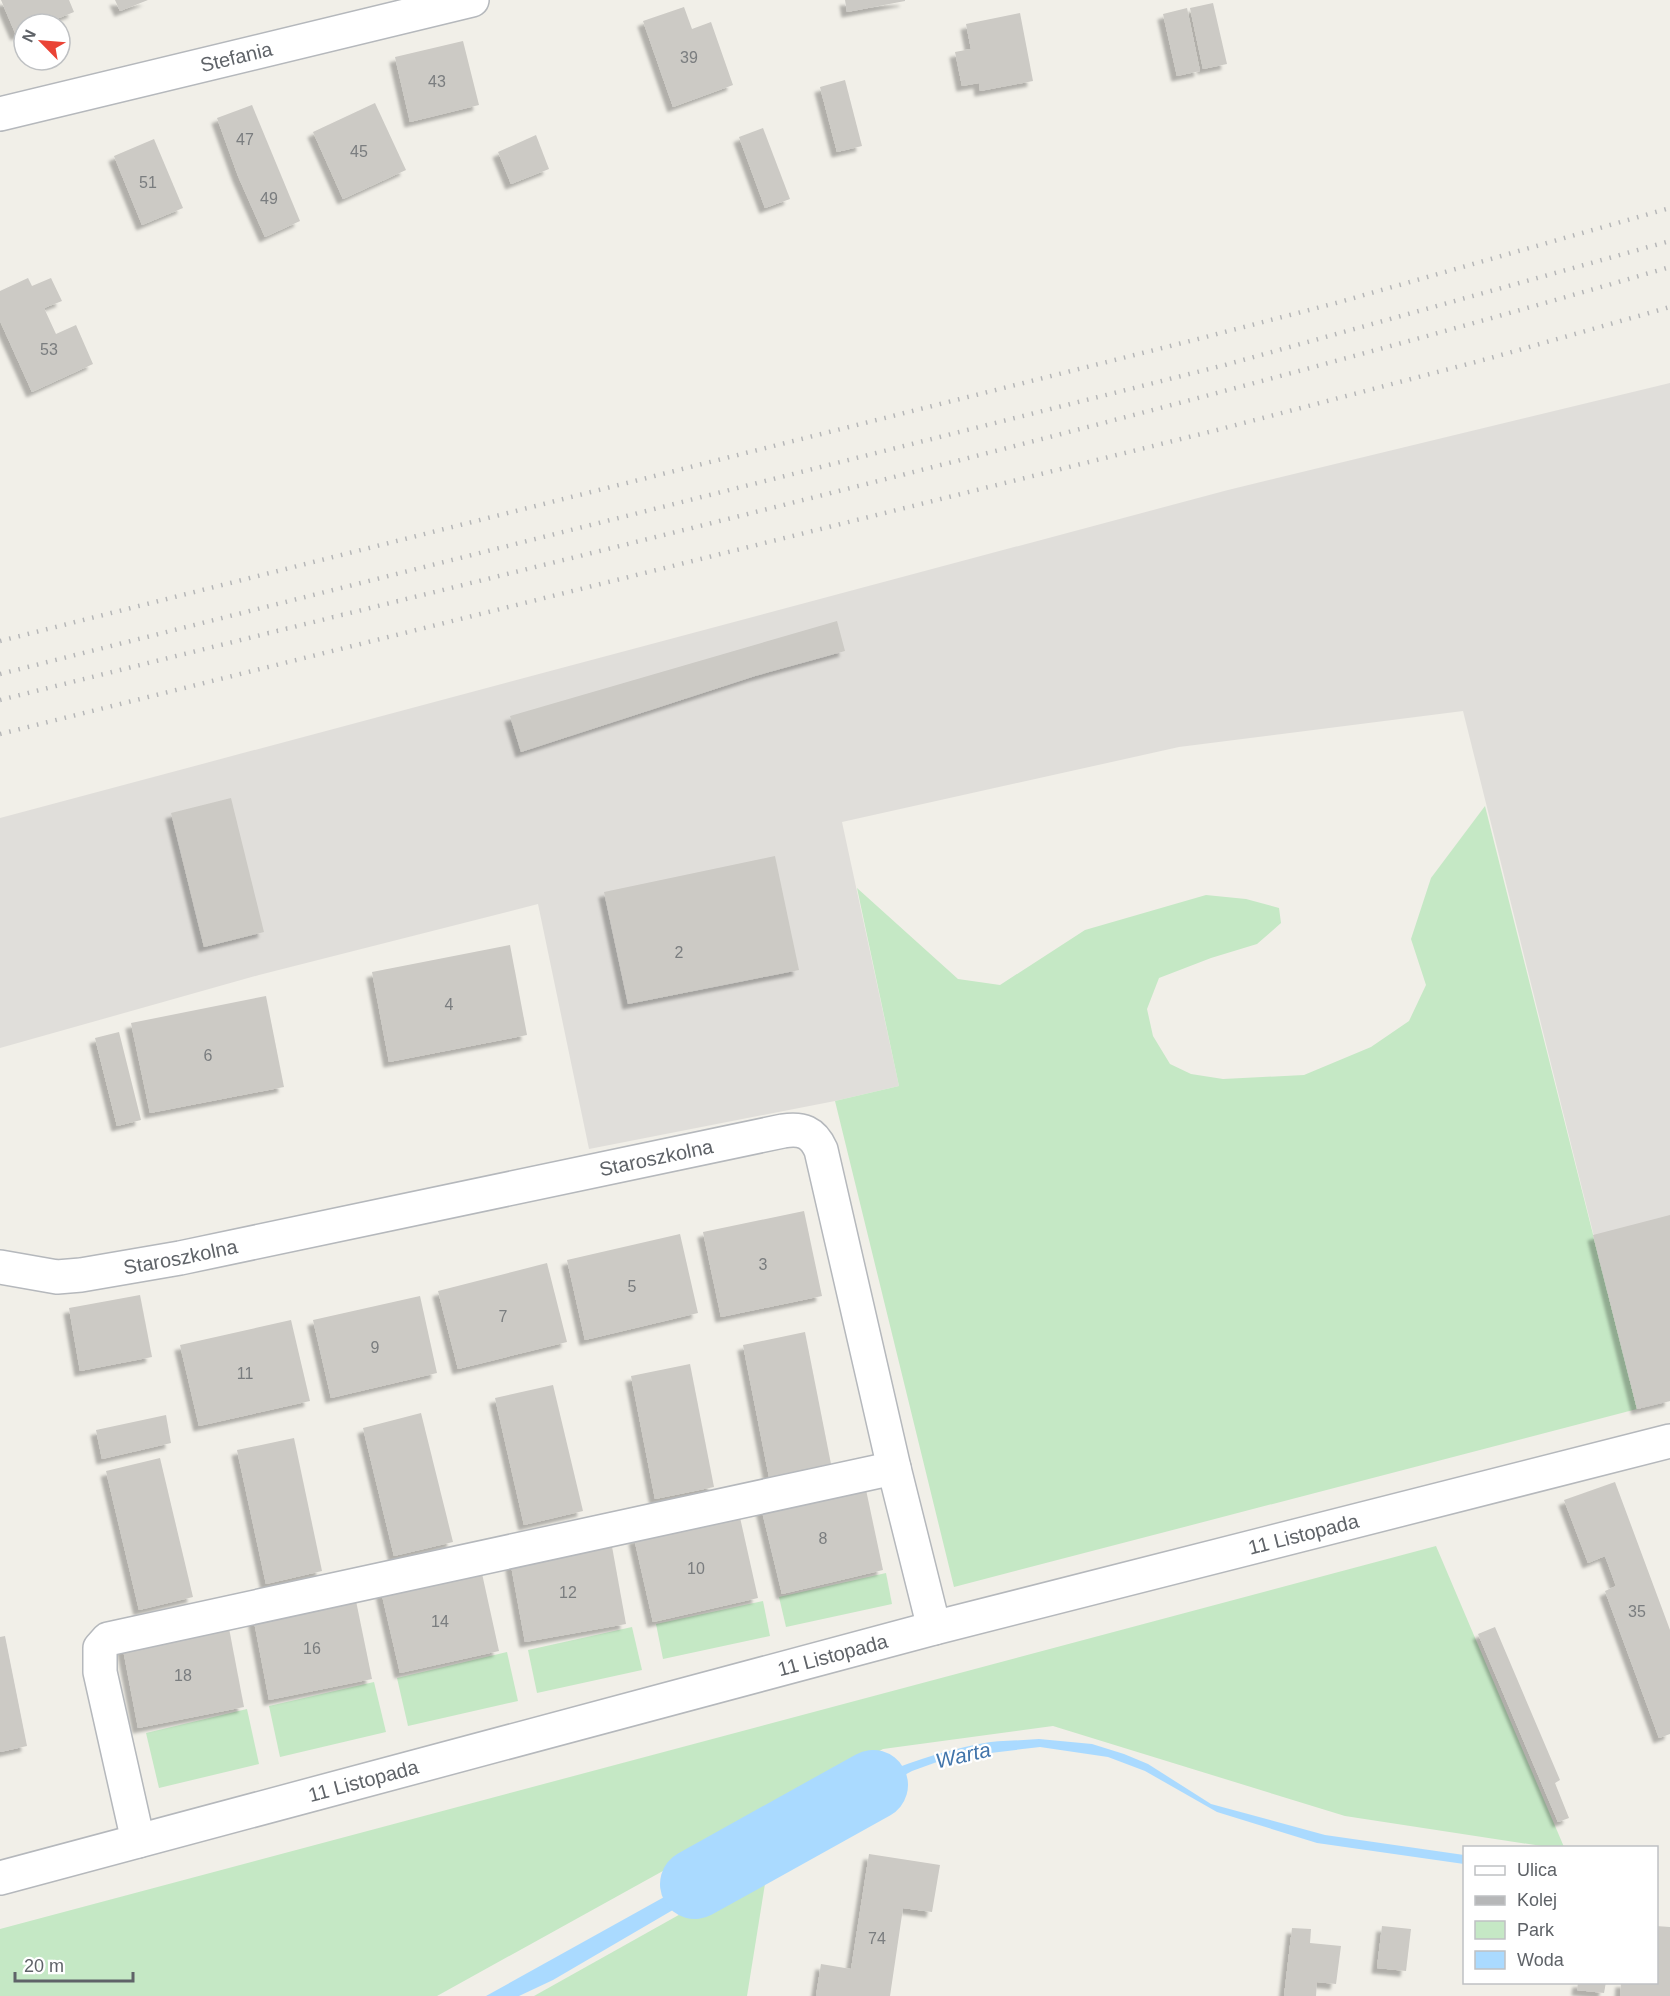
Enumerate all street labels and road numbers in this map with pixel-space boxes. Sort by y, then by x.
street label: Stefania [198,37,275,76]
street label: Staroszkolna [597,1135,716,1180]
street label: Staroszkolna [122,1235,240,1279]
street label: 11 Listopada [1246,1509,1362,1559]
street label: 11 Listopada [775,1630,891,1680]
street label: 11 Listopada [306,1755,422,1806]

